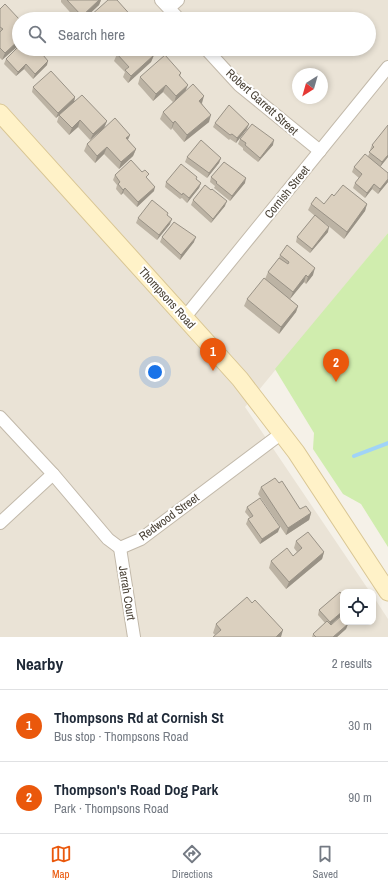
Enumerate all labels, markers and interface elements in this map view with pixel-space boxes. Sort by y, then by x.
search box [12,12,376,56]
icon: search [26,23,48,45]
text: Search here [58,24,125,45]
street label: Robert Garrett Street [223,65,302,139]
north arrow [292,68,328,104]
street label: Cornish Street [261,162,313,222]
street label: Thompsons Road [135,264,199,332]
pin: 1 [200,338,226,371]
pin: 2 [323,349,349,382]
your location [145,362,165,382]
street label: Redwood Street [136,490,202,544]
street label: Jarrah Court [115,565,139,622]
map controls [340,589,376,625]
button: locate [340,589,376,625]
text: Nearby [16,652,63,675]
text: 2 results [332,655,372,672]
text: Thompsons Rd at Cornish St [54,707,224,728]
text: 1 [26,717,32,734]
text: 30 m [348,717,372,734]
text: Bus stop · Thompsons Road [54,728,188,745]
text: Thompson's Road Dog Park [54,779,218,800]
text: 2 [26,789,32,806]
text: 90 m [348,789,372,806]
text: Park · Thompsons Road [54,800,169,817]
tab: Map [50,843,72,881]
tab: Directions [172,843,213,881]
tab: Saved [313,843,338,881]

